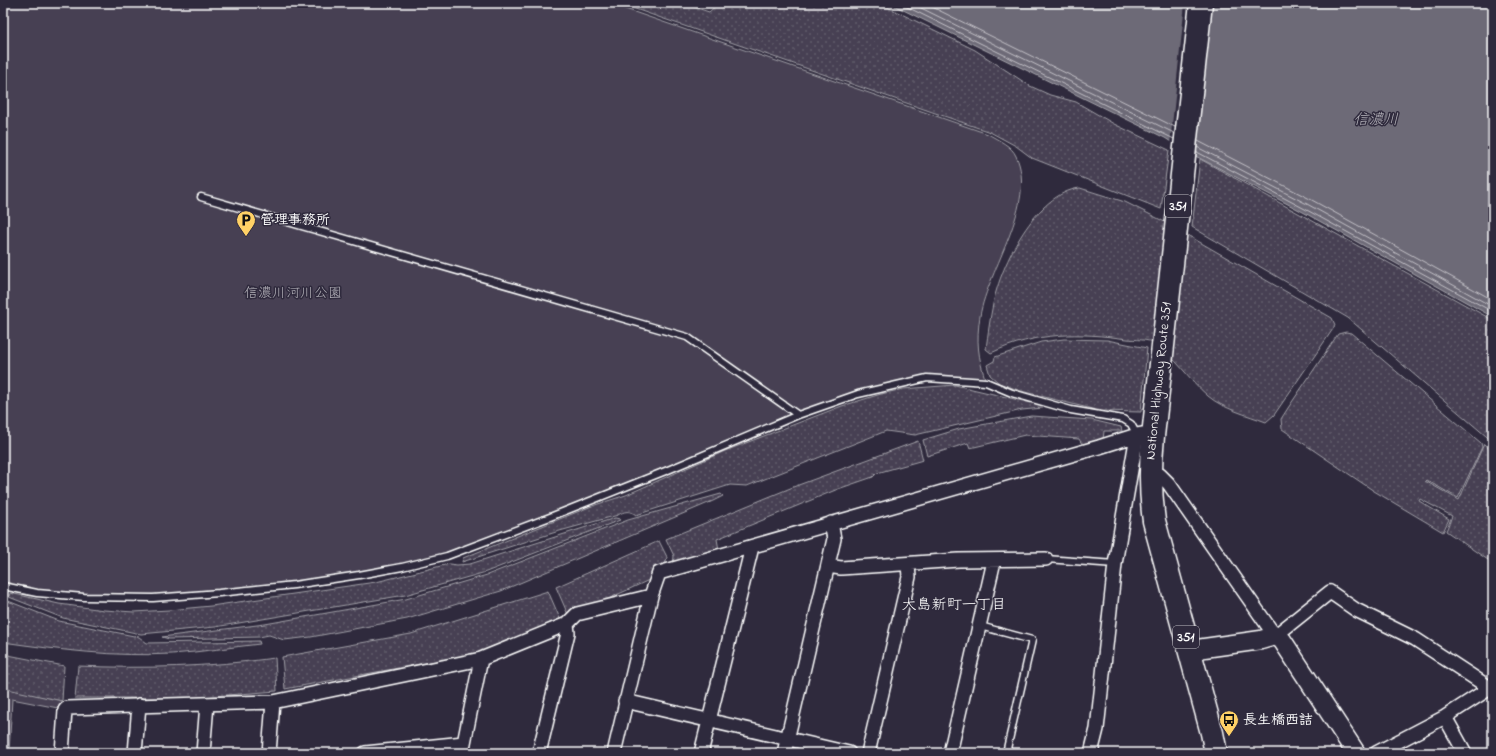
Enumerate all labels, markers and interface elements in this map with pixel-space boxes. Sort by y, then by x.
water label: 信濃川 [1353,109,1399,131]
road number: 351 [1165,195,1191,217]
parking icon: 管理事務所 [235,209,257,237]
place label: 管理事務所 [260,210,330,231]
park label: 信濃川河川公園 [244,283,342,304]
street label: National Highway Route 351 [1140,300,1179,461]
district label: 大島新町一丁目 [901,594,1007,616]
road number: 351 [1173,626,1199,648]
bus stop icon: 長生橋西詰 [1218,709,1240,737]
place label: 長生橋西詰 [1243,710,1313,731]

